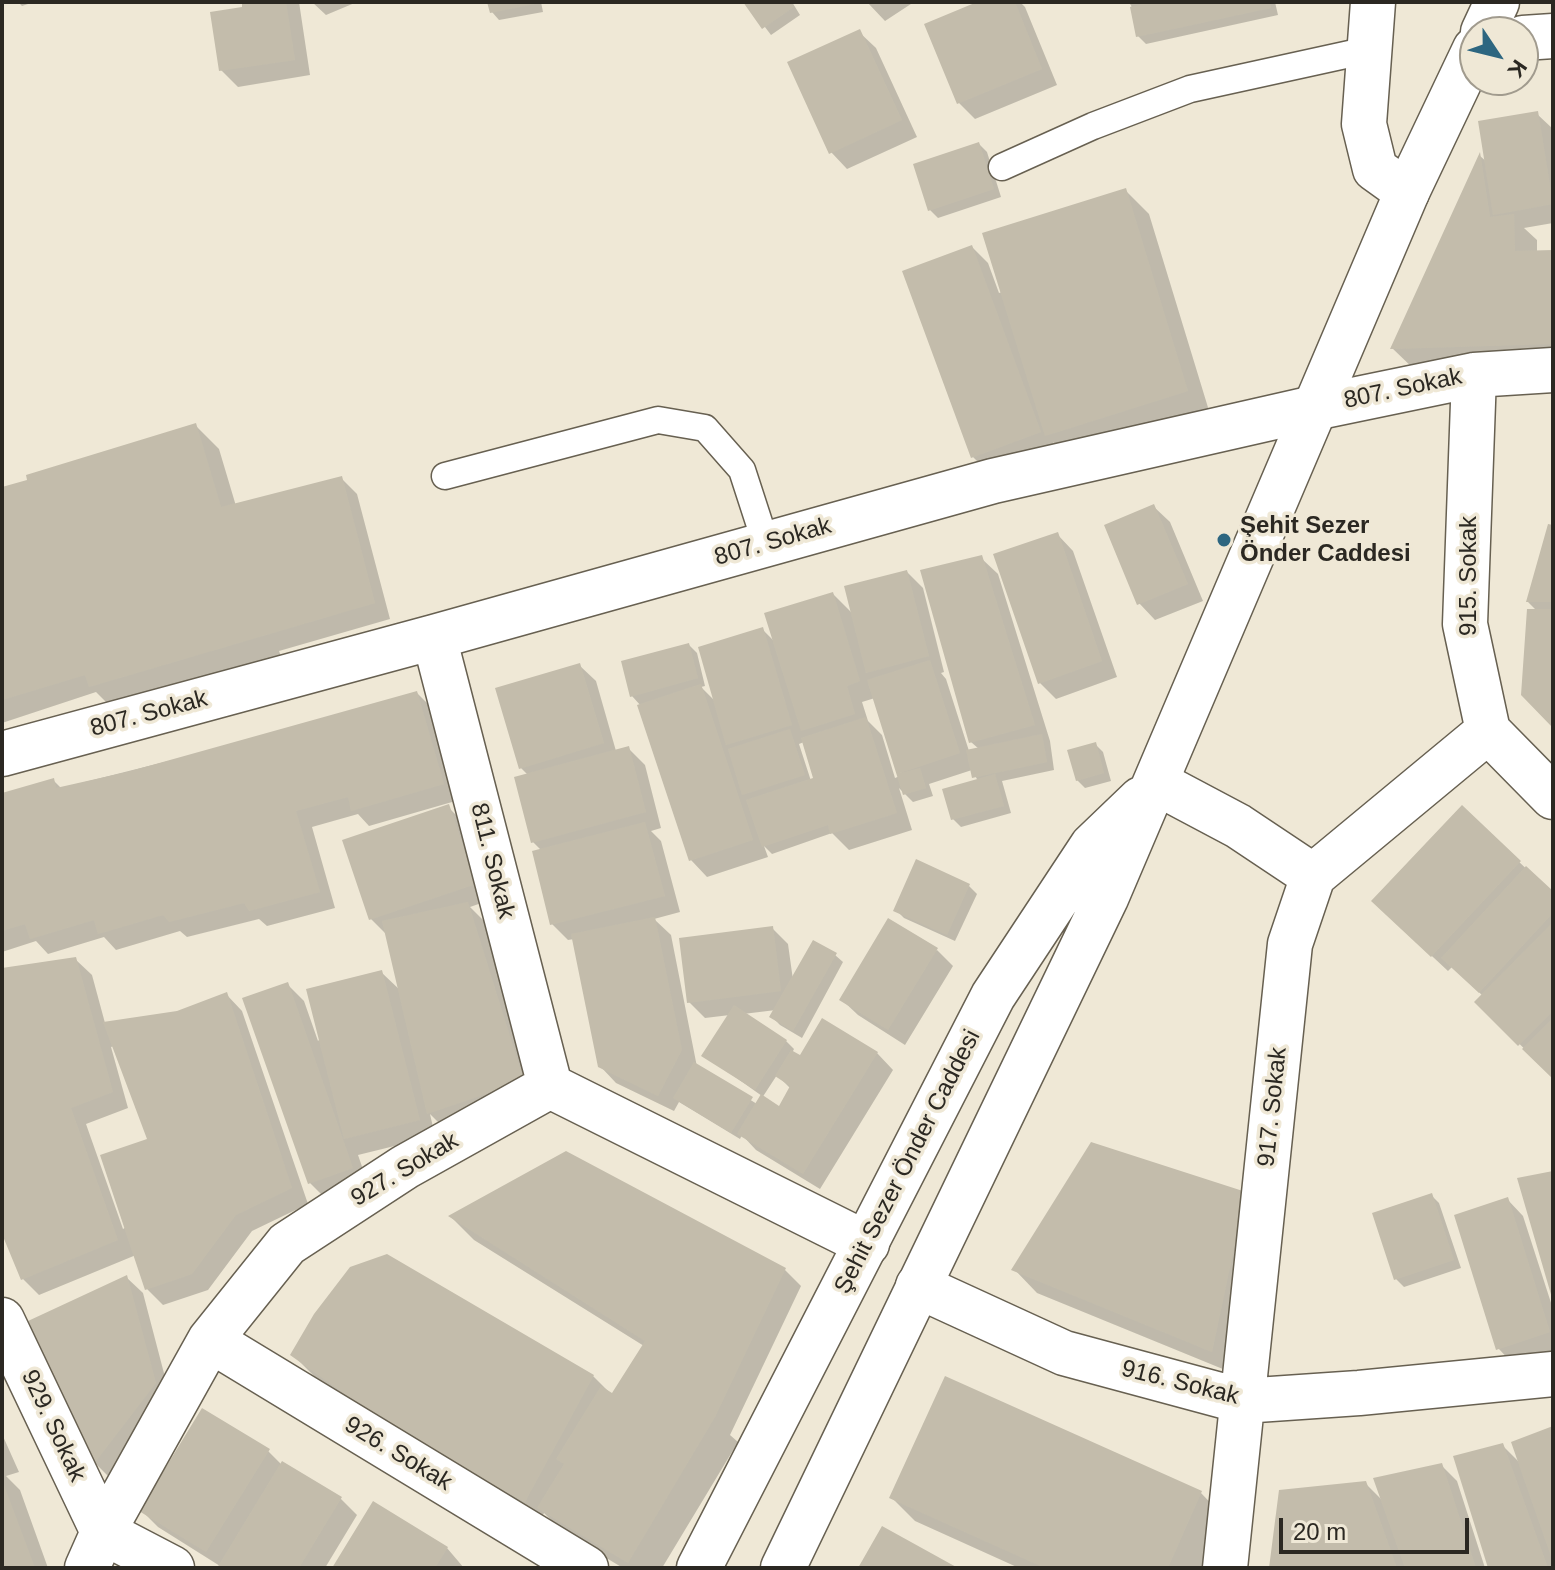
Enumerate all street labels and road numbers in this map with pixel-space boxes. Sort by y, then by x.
street label: 807. Sokak [1341,362,1465,416]
street label: 807. Sokak [711,512,835,572]
street label: 915. Sokak [1455,516,1483,636]
street label: 807. Sokak [87,685,211,743]
street label: 811. Sokak [464,800,520,922]
street label: Şehit Sezer Önder Caddesi [829,1025,987,1299]
street label: 917. Sokak [1252,1046,1294,1168]
street label: 927. Sokak [346,1127,464,1213]
street label: 916. Sokak [1118,1355,1242,1411]
street label: 929. Sokak [15,1365,91,1487]
street label: 926. Sokak [339,1411,457,1497]

